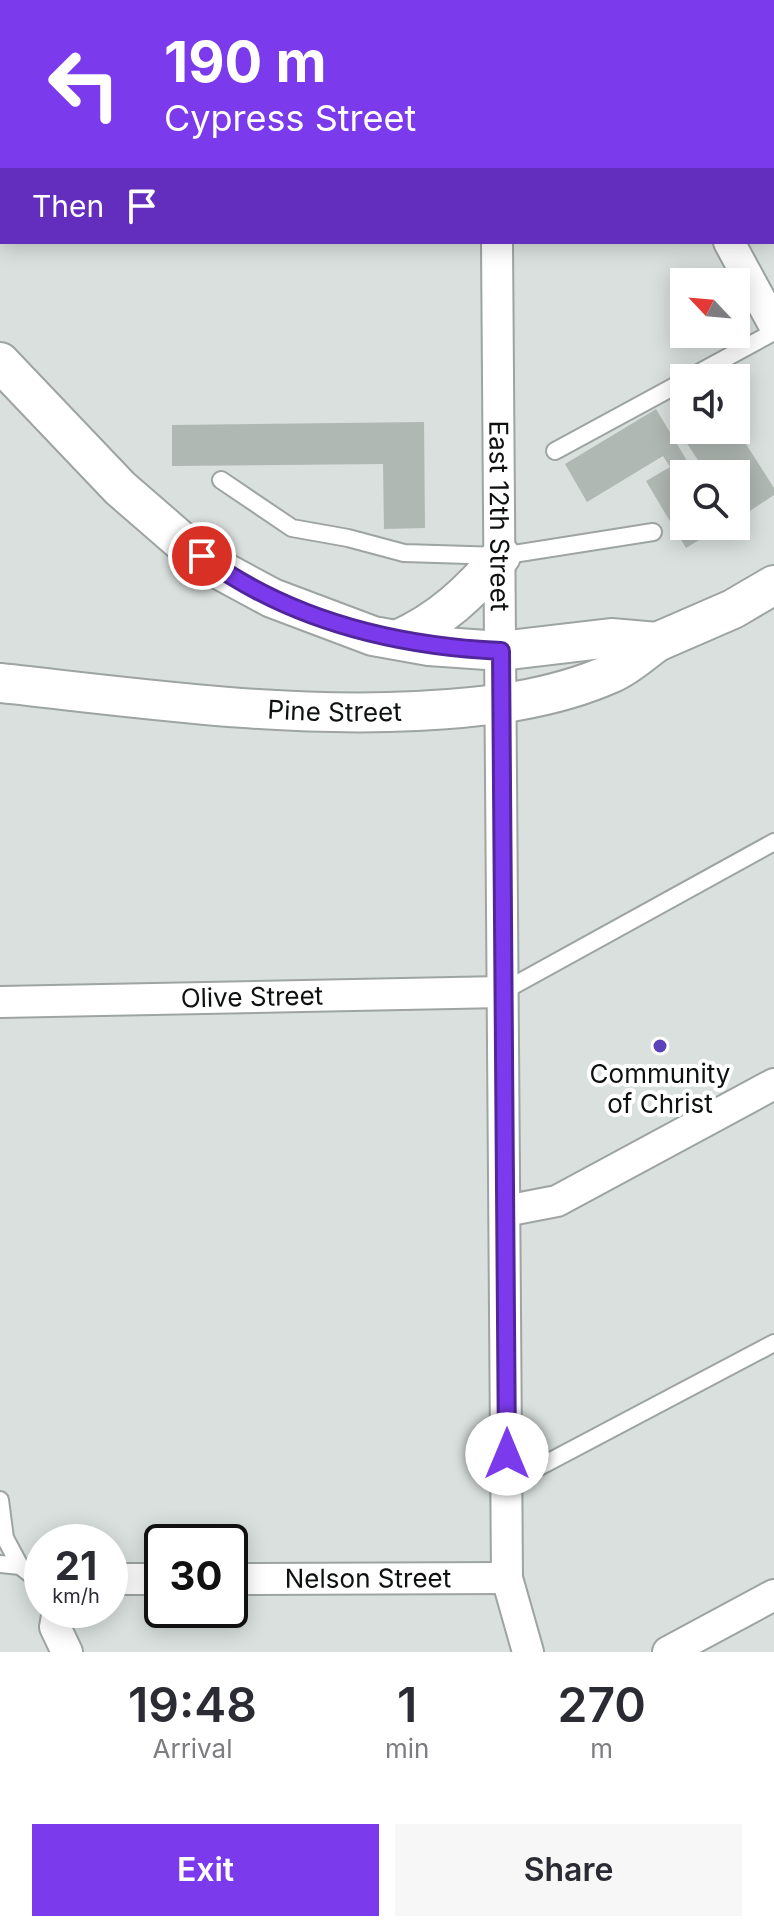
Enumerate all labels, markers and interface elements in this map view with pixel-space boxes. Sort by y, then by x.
text: 190 m [164,28,327,96]
icon: left [32,32,136,136]
text: Cypress Street [164,96,416,140]
icon: arrive [120,184,164,228]
text: Then [32,188,104,224]
north arrow [670,268,750,348]
map controls [670,268,750,540]
button: sound [670,364,750,444]
street label: East 12th Street [483,420,516,612]
button: search [670,460,750,540]
pin [168,522,236,590]
icon: arrive [180,534,224,578]
street label: Pine Street [267,694,402,727]
street label: Olive Street [180,980,323,1013]
marker: Community of Christ [651,1037,669,1055]
place label: Community of Christ [590,1058,730,1119]
position arrow [465,1412,549,1496]
speed limit sign: 30 [144,1524,248,1628]
text: 21 [55,1541,97,1590]
street label: Nelson Street [285,1562,451,1594]
text: km/h [52,1584,100,1608]
text: 19:48 [128,1675,257,1734]
text: 1 [397,1675,417,1734]
text: 270 [557,1675,646,1734]
text: Arrival [153,1733,233,1764]
text: min [385,1733,429,1764]
text: m [590,1733,613,1764]
button: Exit [32,1824,379,1916]
button: Share [395,1824,742,1916]

